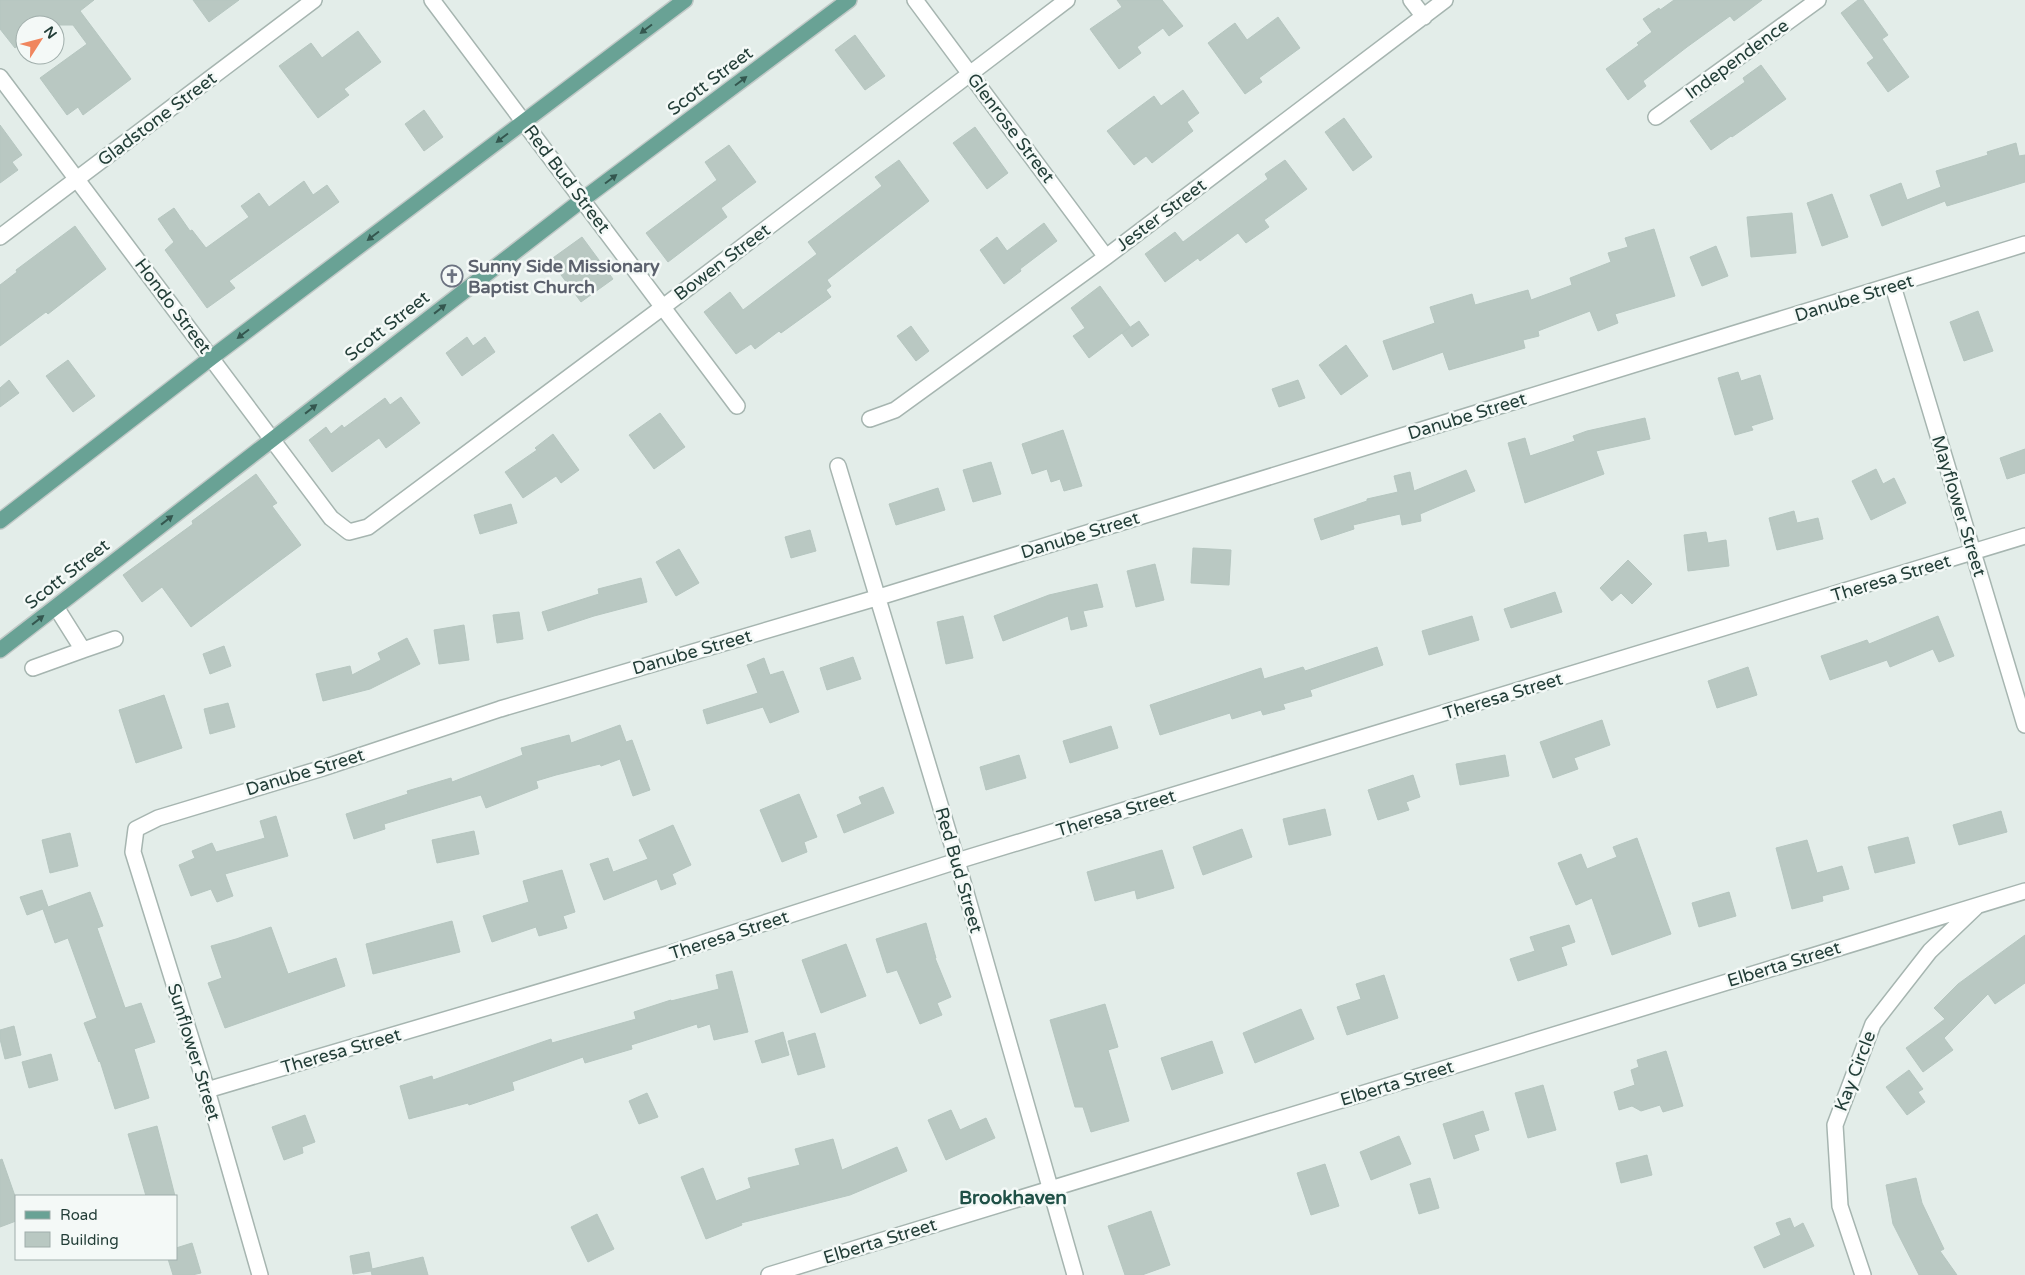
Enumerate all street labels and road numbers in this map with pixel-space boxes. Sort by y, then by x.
street label: Independence [1681,14,1793,104]
street label: Scott Street [663,42,757,120]
street label: Gladstone Street [93,67,221,171]
street label: Glenrose Street [963,69,1060,187]
street label: Red Bud Street [519,121,615,238]
street label: Jester Street [1112,174,1210,256]
street label: Bowen Street [670,219,774,305]
street label: Hondo Street [130,254,216,358]
street label: Danube Street [1792,269,1916,326]
street label: Scott Street [340,286,434,366]
street label: Danube Street [1405,387,1529,444]
street label: Mayflower Street [1927,433,1991,579]
street label: Danube Street [1018,506,1142,563]
street label: Scott Street [20,534,114,614]
street label: Theresa Street [1829,549,1953,607]
street label: Danube Street [630,624,754,680]
street label: Theresa Street [1441,667,1565,725]
street label: Danube Street [243,743,367,800]
street label: Theresa Street [1054,784,1178,842]
street label: Red Bud Street [931,805,988,936]
street label: Theresa Street [667,905,791,965]
street label: Elberta Street [1725,936,1844,992]
street label: Sunflower Street [163,981,225,1123]
street label: Theresa Street [279,1023,404,1079]
street label: Kay Circle [1830,1028,1880,1114]
street label: Elberta Street [1338,1055,1457,1111]
street label: Elberta Street [821,1213,940,1269]

